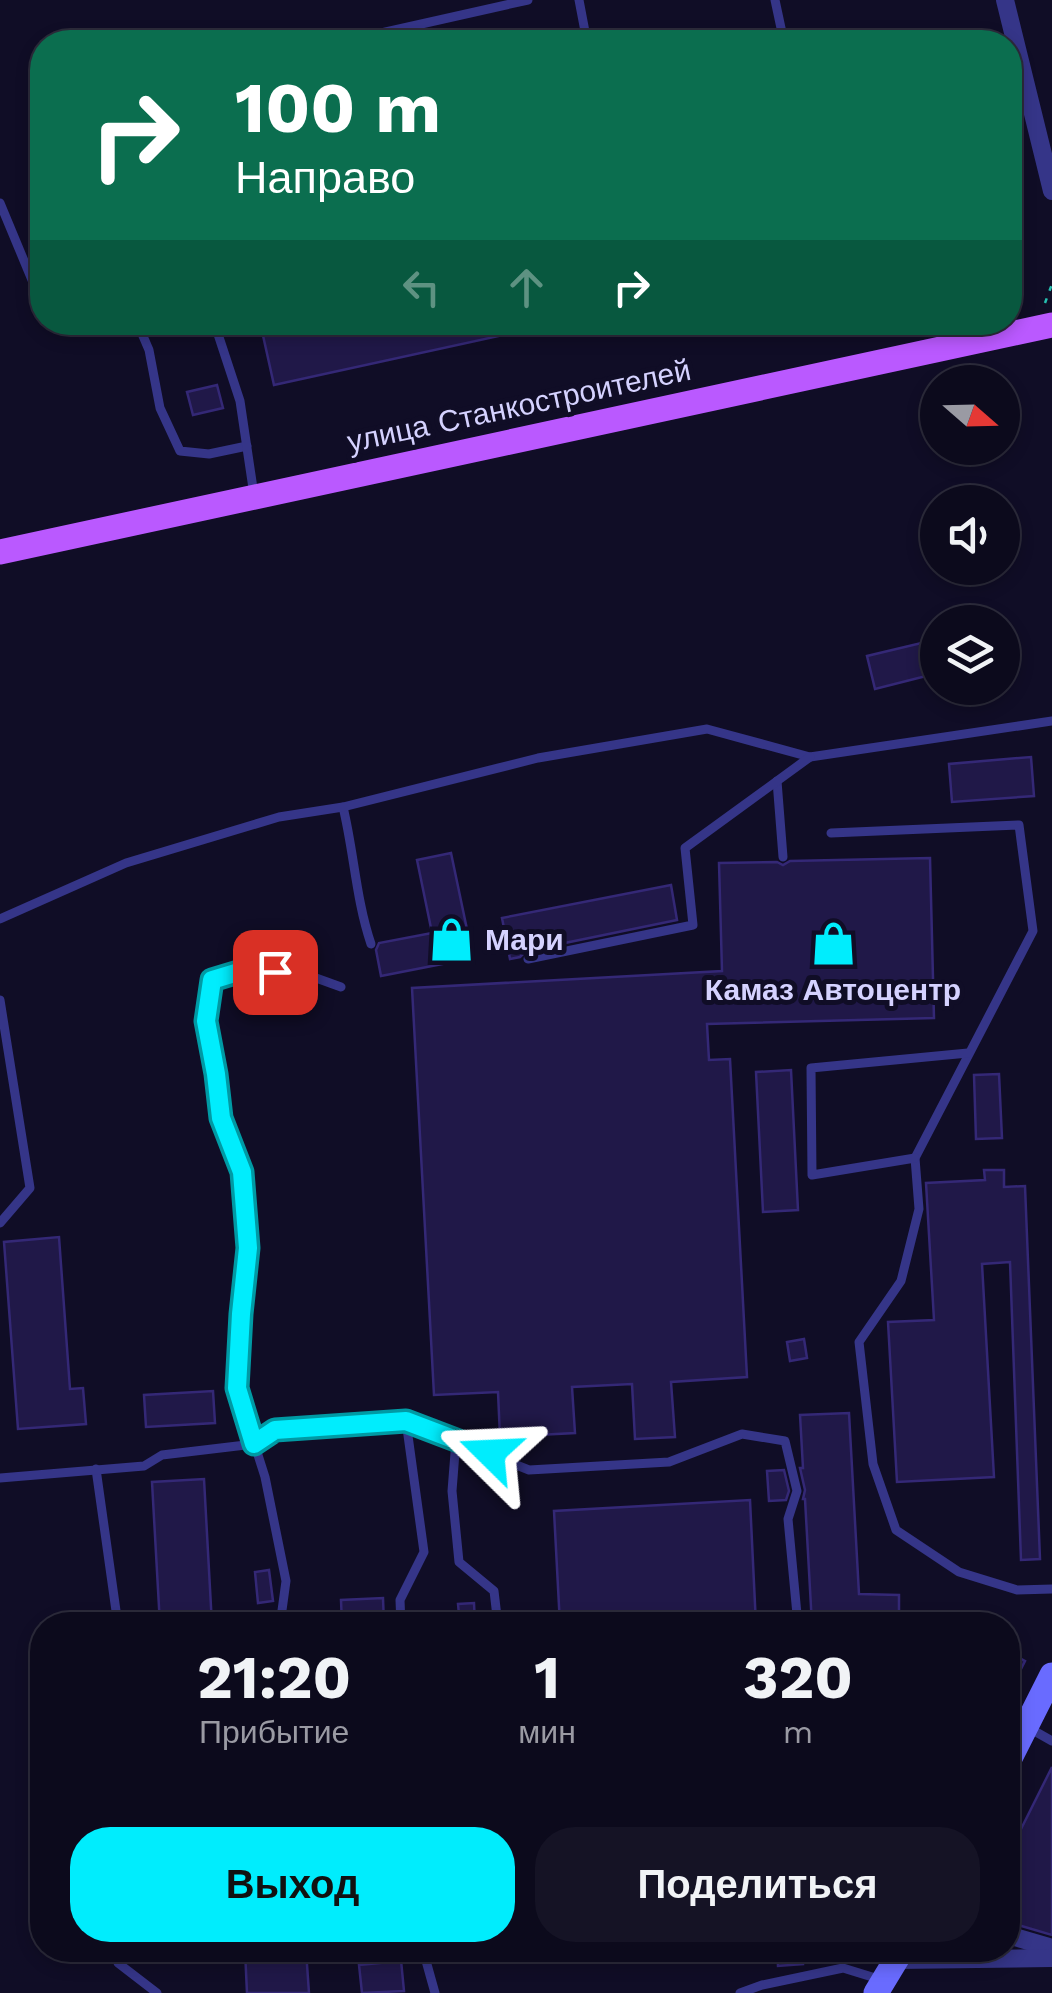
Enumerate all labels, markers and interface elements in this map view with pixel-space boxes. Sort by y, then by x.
text: 100 m [235,67,441,149]
icon: right [70,70,200,200]
text: Направо [235,151,415,204]
icon: left [394,260,449,315]
icon: ahead [499,260,554,315]
icon: right [604,260,659,315]
street label: улица Станкостроителей [344,352,694,459]
north arrow [920,365,1020,465]
map controls [920,365,1020,705]
button: sound [920,485,1020,585]
button: layers [920,605,1020,705]
shop icon: Мари [428,916,476,964]
shop icon: Камаз Автоцентр [809,919,857,967]
place label: Мари [485,922,564,957]
pin [233,930,318,1015]
icon: arrive [248,945,303,1000]
place label: Камаз Автоцентр [705,972,961,1007]
position arrow [438,1401,542,1505]
text: 21:20 [197,1642,351,1713]
text: 1 [534,1642,560,1713]
text: 320 [743,1642,853,1713]
text: Прибытие [199,1713,349,1751]
text: мин [518,1713,576,1751]
text: m [783,1713,813,1751]
button: Выход [70,1827,515,1942]
button: Поделиться [535,1827,980,1942]

